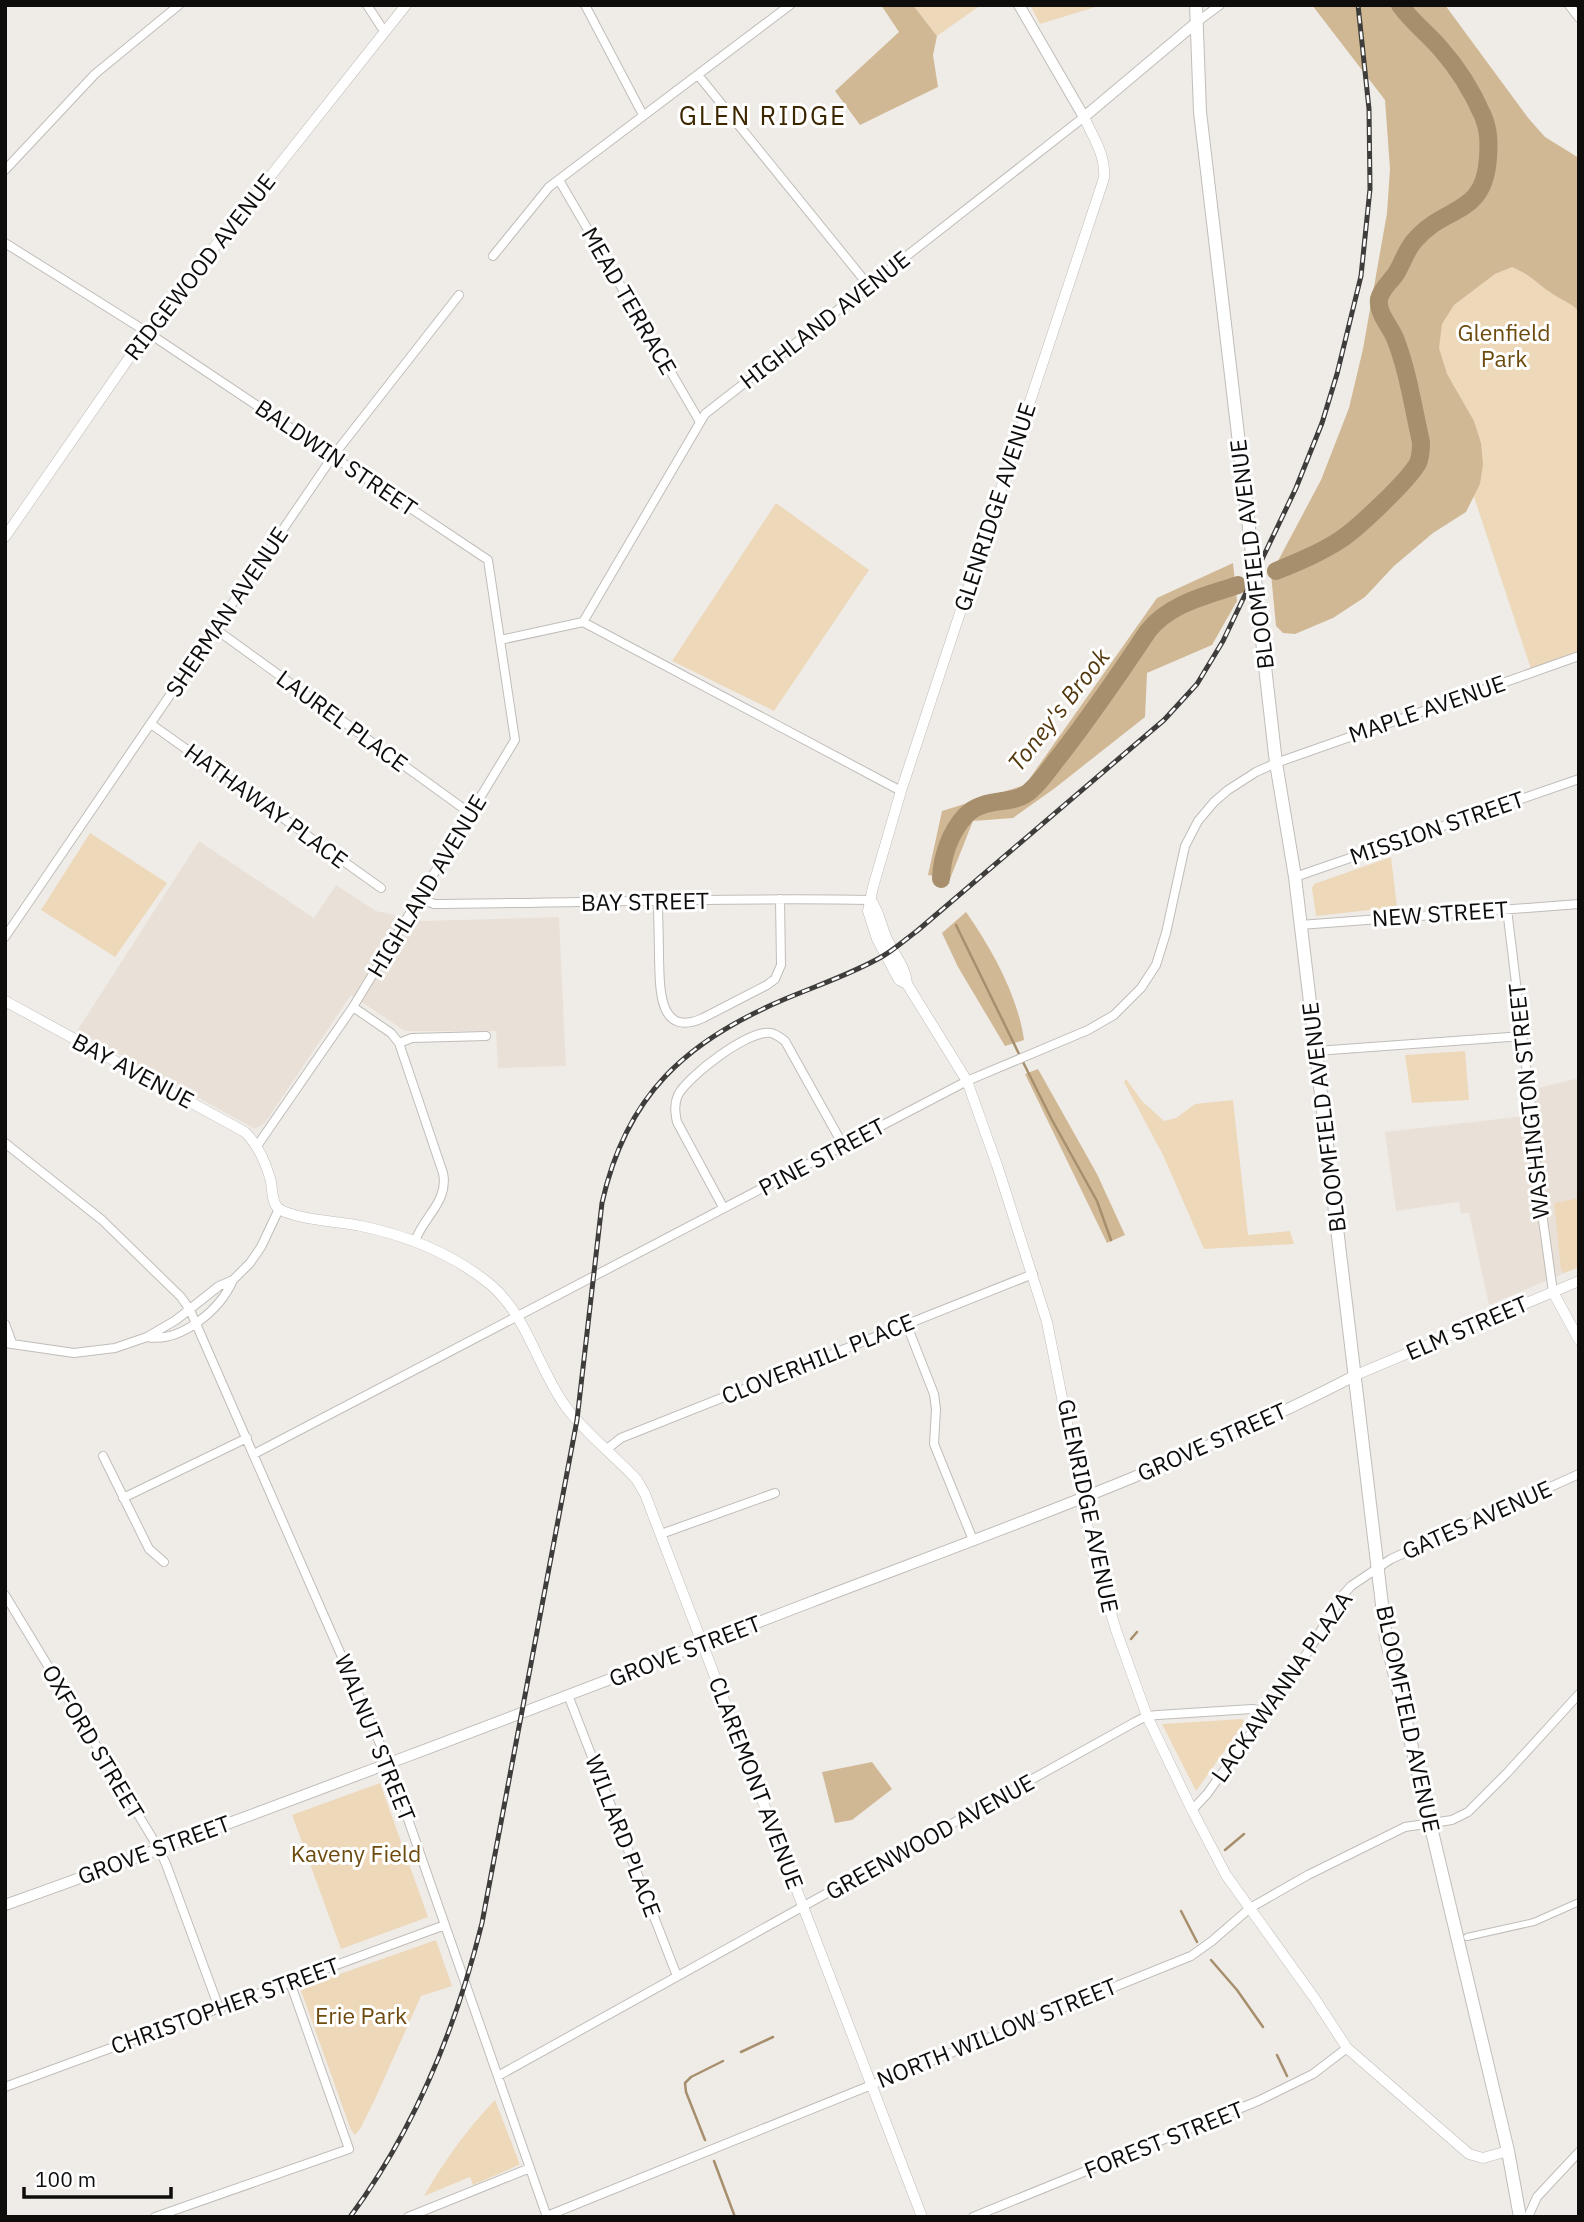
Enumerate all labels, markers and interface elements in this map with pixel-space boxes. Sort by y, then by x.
district label: GLEN RIDGE [679,98,847,132]
street label: RIDGEWOOD AVENUE [117,167,282,366]
street label: MEAD TERRACE [575,221,684,380]
street label: HIGHLAND AVENUE [733,243,916,395]
park label: Glenfield Park [1457,317,1551,373]
street label: BALDWIN STREET [250,392,423,522]
street label: GLENRIDGE AVENUE [946,398,1042,615]
street label: BLOOMFIELD AVENUE [1222,437,1280,671]
street label: SHERMAN AVENUE [158,520,294,702]
water label: Toney's Brook [1000,641,1117,778]
street label: LAUREL PLACE [271,662,414,778]
street label: MAPLE AVENUE [1344,667,1509,749]
street label: HATHAWAY PLACE [179,736,354,874]
street label: MISSION STREET [1346,783,1528,871]
street label: HIGHLAND AVENUE [360,789,493,982]
street label: BAY STREET [581,885,709,917]
street label: NEW STREET [1371,893,1509,933]
street label: WASHINGTON STREET [1501,982,1555,1220]
street label: BLOOMFIELD AVENUE [1294,1000,1352,1234]
street label: BAY AVENUE [67,1025,200,1115]
street label: PINE STREET [753,1110,890,1202]
street label: ELM STREET [1401,1288,1532,1366]
street label: CLOVERHILL PLACE [717,1306,918,1410]
street label: GROVE STREET [1132,1395,1291,1487]
street label: GLENRIDGE AVENUE [1052,1396,1126,1615]
street label: GATES AVENUE [1397,1473,1556,1566]
street label: LACKAWANNA PLAZA [1204,1585,1359,1788]
street label: BLOOMFIELD AVENUE [1370,1602,1448,1835]
street label: GROVE STREET [604,1607,765,1693]
street label: WALNUT STREET [329,1649,423,1826]
street label: OXFORD STREET [36,1659,152,1824]
street label: CLAREMONT AVENUE [703,1672,811,1893]
street label: WILLARD PLACE [579,1750,669,1921]
street label: GREENWOOD AVENUE [820,1766,1039,1906]
street label: GROVE STREET [73,1808,234,1891]
park label: Kaveny Field [291,1838,421,1868]
street label: CHRISTOPHER STREET [106,1950,343,2060]
street label: NORTH WILLOW STREET [872,1970,1121,2094]
park label: Erie Park [315,2000,407,2030]
street label: FOREST STREET [1079,2093,1248,2185]
scale bar [24,2156,172,2200]
text: 100 m [35,2165,96,2193]

